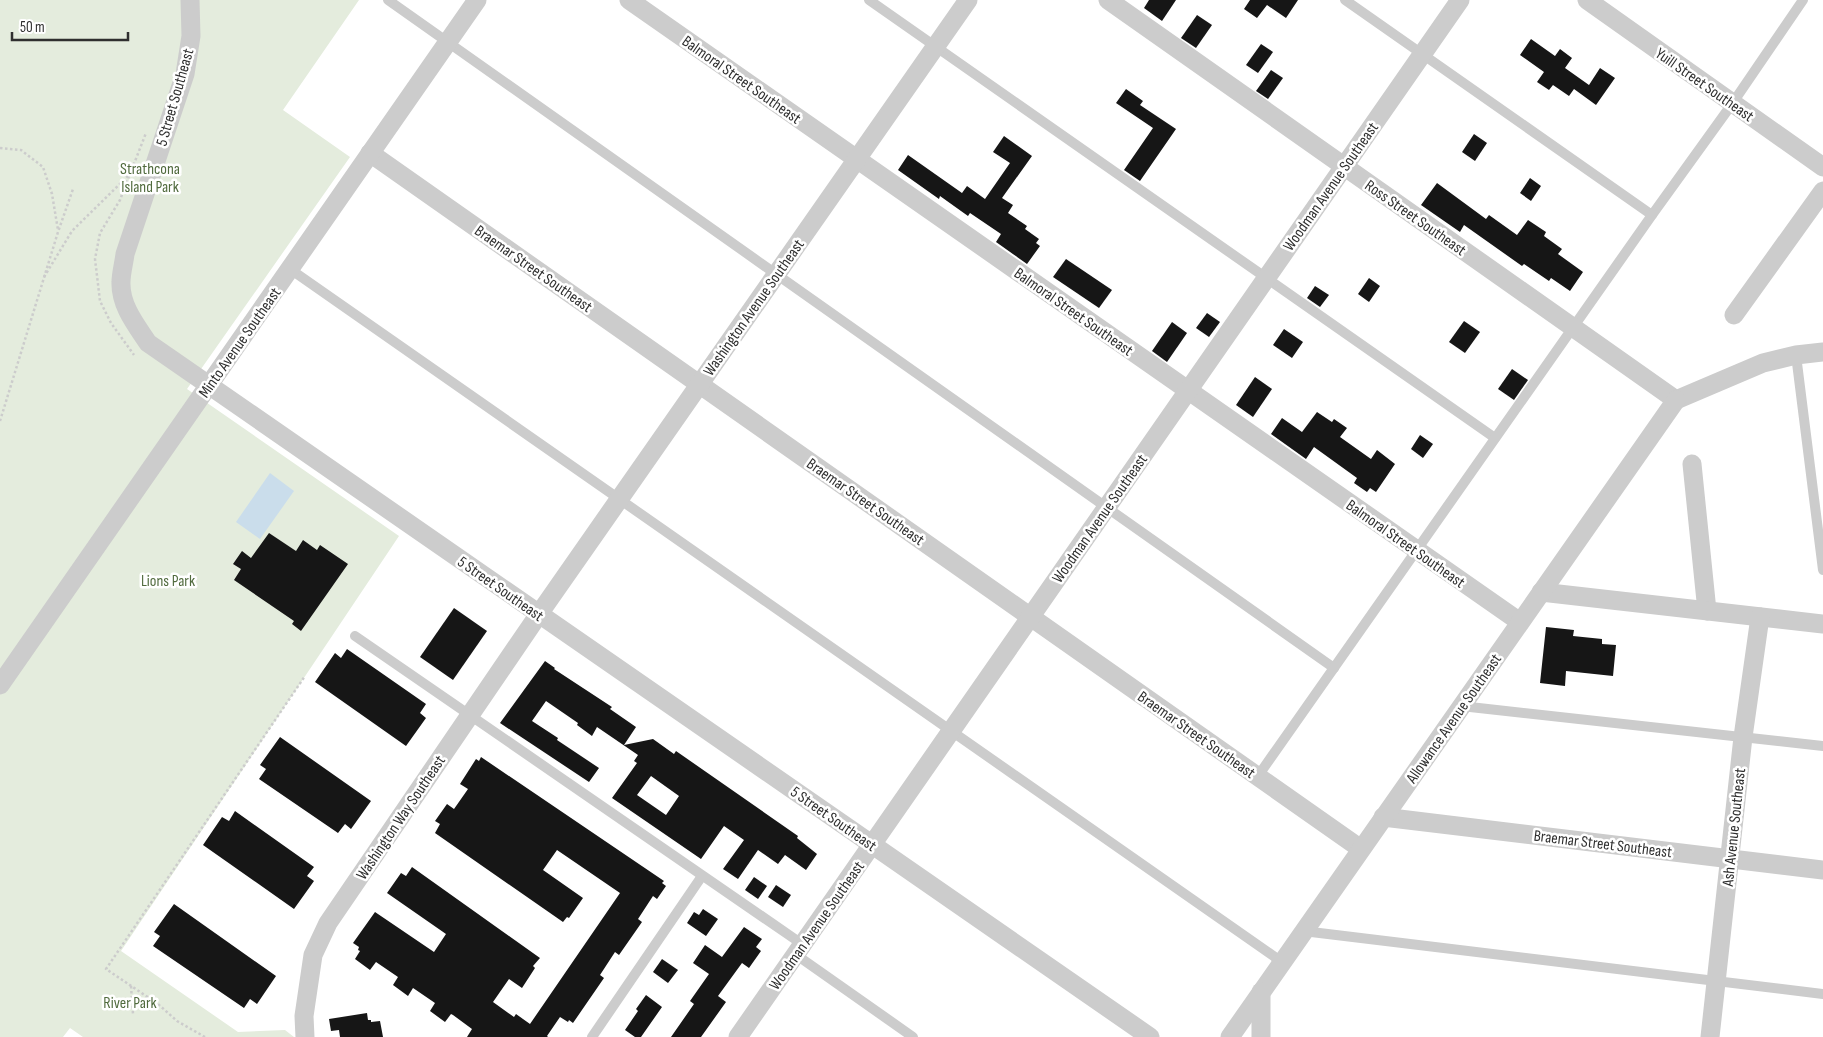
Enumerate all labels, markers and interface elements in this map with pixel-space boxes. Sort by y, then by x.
scale bar [12,10,129,42]
text: 50 m [20,18,45,37]
street label: Balmoral Street Southeast [678,32,804,128]
street label: Yuill Street Southeast [1651,44,1757,126]
street label: 5 Street Southeast [152,46,198,148]
street label: Woodman Avenue Southeast [1280,119,1383,255]
park label: Strathcona Island Park [120,160,180,197]
street label: Ross Street Southeast [1361,176,1469,260]
street label: Braemar Street Southeast [471,222,596,317]
street label: Washington Avenue Southeast [700,236,809,380]
street label: Balmoral Street Southeast [1010,264,1136,360]
street label: Minto Avenue Southeast [195,284,285,402]
street label: Woodman Avenue Southeast [1049,451,1152,587]
street label: Braemar Street Southeast [803,455,928,550]
street label: Balmoral Street Southeast [1342,496,1468,592]
street label: 5 Street Southeast [454,553,547,626]
park label: Lions Park [141,572,195,591]
street label: Allowance Avenue Southeast [1402,650,1506,788]
street label: Braemar Street Southeast [1134,688,1259,783]
street label: Washington Way Southeast [353,752,450,883]
street label: Ash Avenue Southeast [1719,767,1750,888]
street label: 5 Street Southeast [787,783,880,856]
street label: Braemar Street Southeast [1533,827,1673,862]
street label: Woodman Avenue Southeast [766,858,869,994]
park label: River Park [103,994,157,1013]

